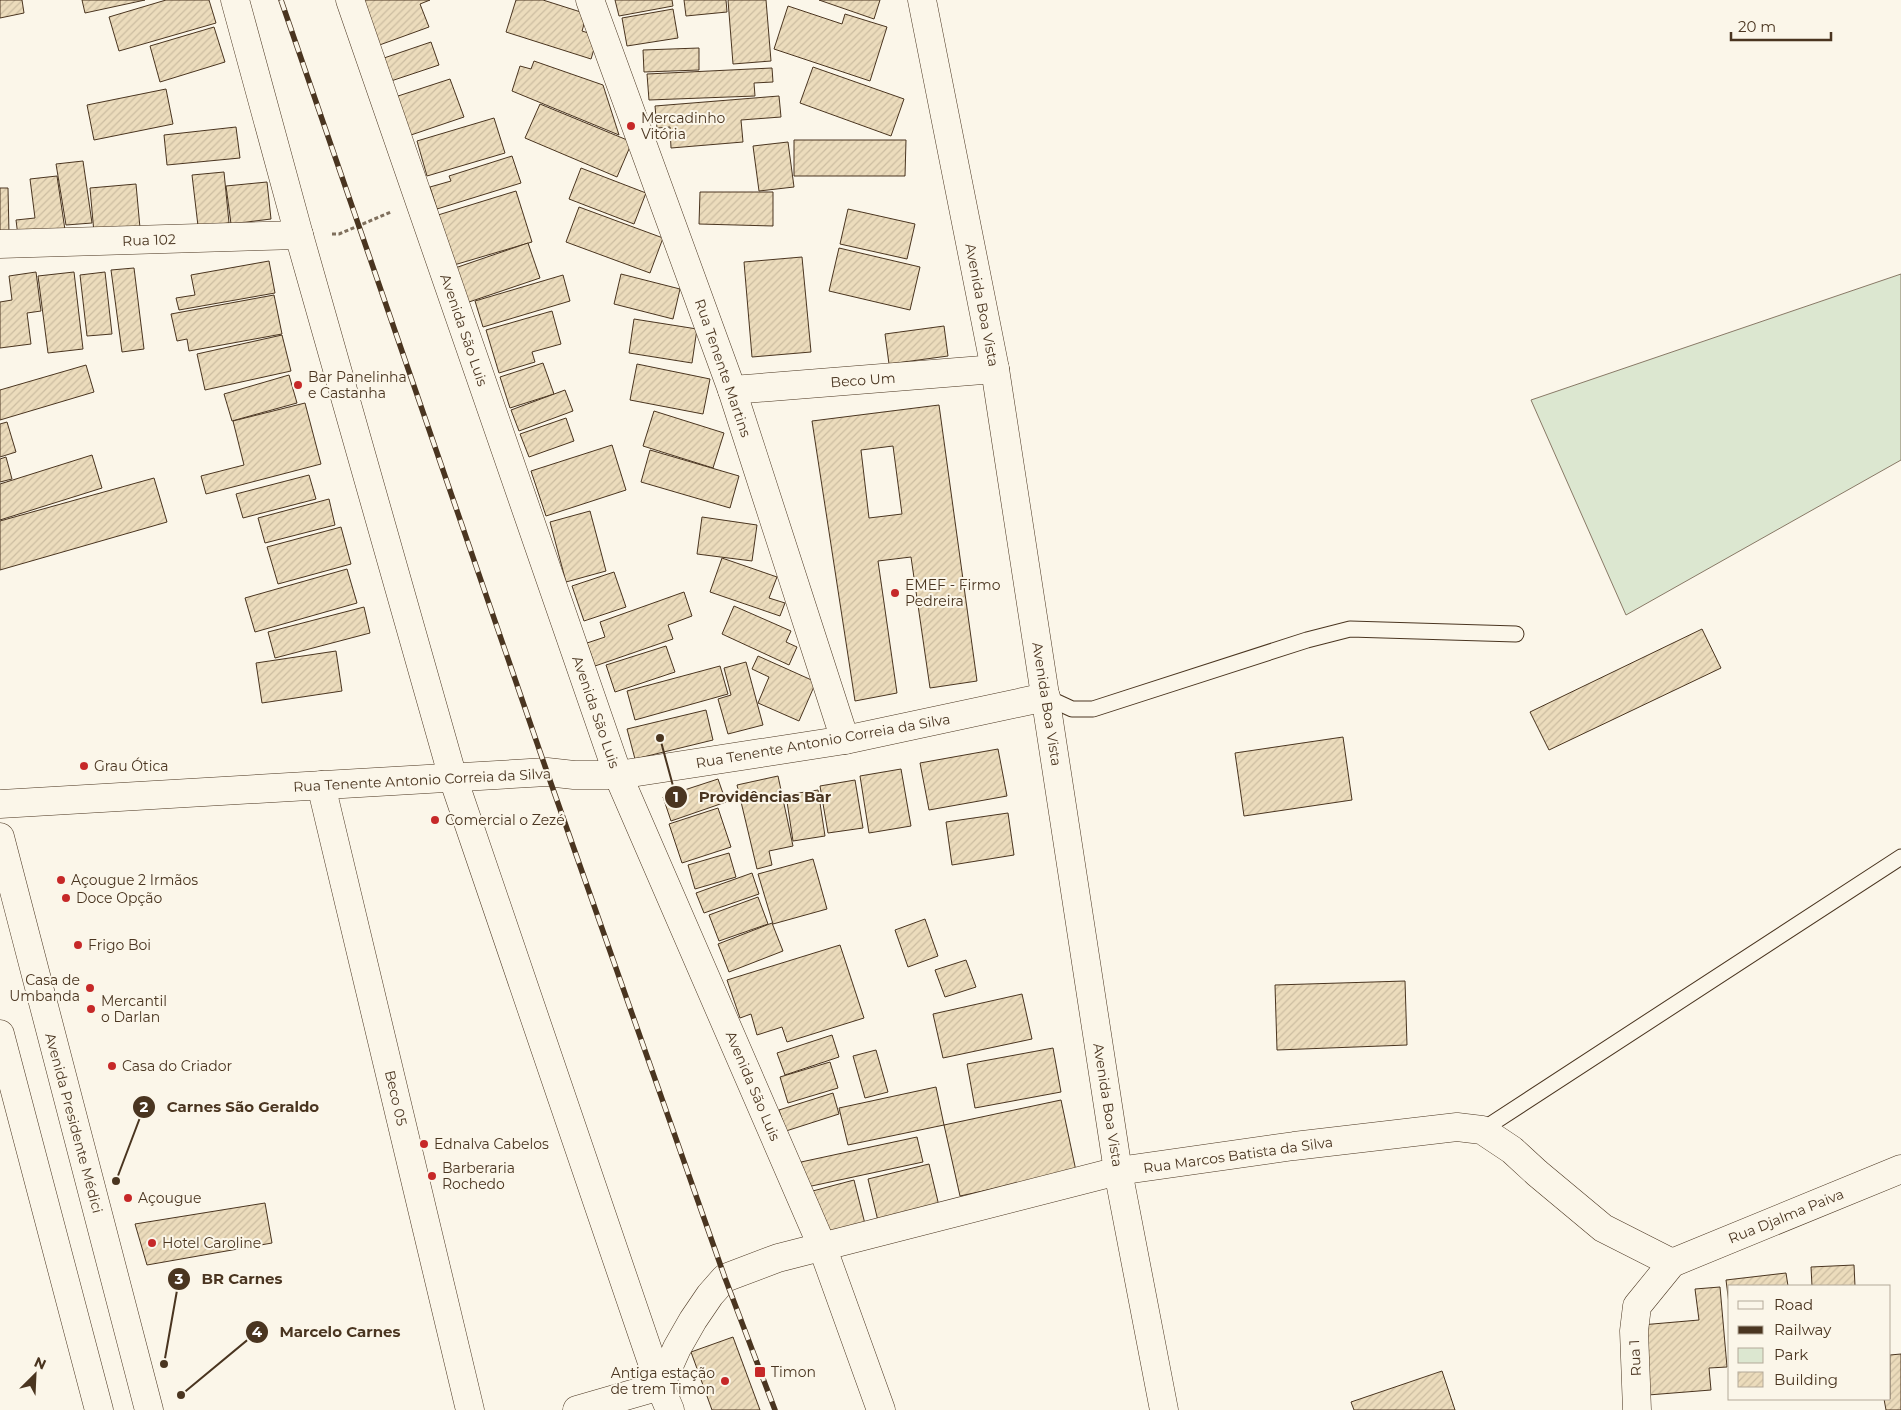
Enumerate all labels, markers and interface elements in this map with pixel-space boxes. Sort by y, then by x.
scale bar [1731,10,1831,42]
text: 20 m [1738,17,1776,36]
place label: Mercadinho Vitória [641,109,726,143]
marker: Mercadinho Vitória [625,120,637,132]
street label: Rua 102 [122,230,176,250]
street label: Avenida Boa Vista [961,242,1003,368]
street label: Avenida São Luis [436,271,492,389]
street label: Rua Tenente Martins [691,296,755,440]
place label: Bar Panelinha e Castanha [308,368,407,402]
street label: Beco Um [830,369,896,391]
marker: Bar Panelinha e Castanha [292,379,304,391]
place label: EMEF - Firmo Pedreira [905,576,1001,610]
marker: EMEF - Firmo Pedreira [889,587,901,599]
street label: Avenida Boa Vista [1028,641,1066,767]
street label: Avenida São Luis [568,653,624,771]
street label: Rua Tenente Antonio Correia da Silva [694,710,952,772]
place label: Grau Ótica [94,757,169,775]
marker: Grau Ótica [78,760,90,772]
street label: Rua Tenente Antonio Correia da Silva [293,764,551,796]
callout: Providências Bar [663,782,841,812]
text: 1 [673,787,679,806]
text: Providências Bar [699,787,832,806]
place label: Comercial o Zezé [445,811,565,829]
marker: Comercial o Zezé [429,814,441,826]
place label: Açougue 2 Irmãos [71,871,198,889]
marker: Açougue 2 Irmãos [55,874,67,886]
place label: Doce Opção [76,889,163,907]
marker: Doce Opção [60,892,72,904]
place label: Frigo Boi [88,936,151,954]
marker: Frigo Boi [72,939,84,951]
place label: Casa de Umbanda [9,971,80,1005]
marker: Casa de Umbanda [84,982,96,994]
place label: Mercantil o Darlan [101,992,167,1026]
marker: Mercantil o Darlan [85,1003,97,1015]
street label: Avenida São Luis [722,1028,784,1144]
street label: Avenida Presidente Médici [41,1031,107,1215]
street label: Avenida Boa Vista [1089,1042,1127,1168]
place label: Casa do Criador [122,1057,233,1075]
marker: Casa do Criador [106,1060,118,1072]
street label: Beco 05 [381,1068,411,1128]
callout: Carnes São Geraldo [131,1092,329,1122]
text: 2 [140,1097,149,1116]
text: Carnes São Geraldo [167,1097,319,1116]
street label: Rua Marcos Batista da Silva [1142,1133,1334,1177]
place label: Ednalva Cabelos [434,1135,549,1153]
marker: Ednalva Cabelos [418,1138,430,1150]
place label: Barberaria Rochedo [442,1159,515,1193]
marker: Barberaria Rochedo [426,1170,438,1182]
street label: Rua Djalma Paiva [1726,1185,1846,1247]
place label: Açougue [138,1189,201,1207]
marker: Açougue [122,1192,134,1204]
place label: Hotel Caroline [162,1234,261,1252]
marker: Hotel Caroline [146,1237,158,1249]
callout: BR Carnes [166,1264,292,1294]
text: 3 [174,1269,184,1288]
text: BR Carnes [201,1269,283,1288]
legend [1728,1285,1891,1400]
text: Road [1774,1295,1813,1314]
callout: Marcelo Carnes [245,1317,411,1347]
text: Railway [1774,1320,1832,1339]
text: 4 [252,1322,263,1341]
text: Marcelo Carnes [279,1322,401,1341]
street label: Rua 1 [1625,1339,1645,1377]
text: Park [1774,1345,1808,1364]
north arrow [10,1350,60,1400]
text: N [31,1353,49,1374]
place label: Timon [771,1363,816,1381]
place label: Antiga estação de trem Timon [610,1364,715,1398]
marker: Timon [753,1365,767,1379]
text: Building [1774,1370,1838,1389]
marker: Antiga estação de trem Timon [719,1375,731,1387]

